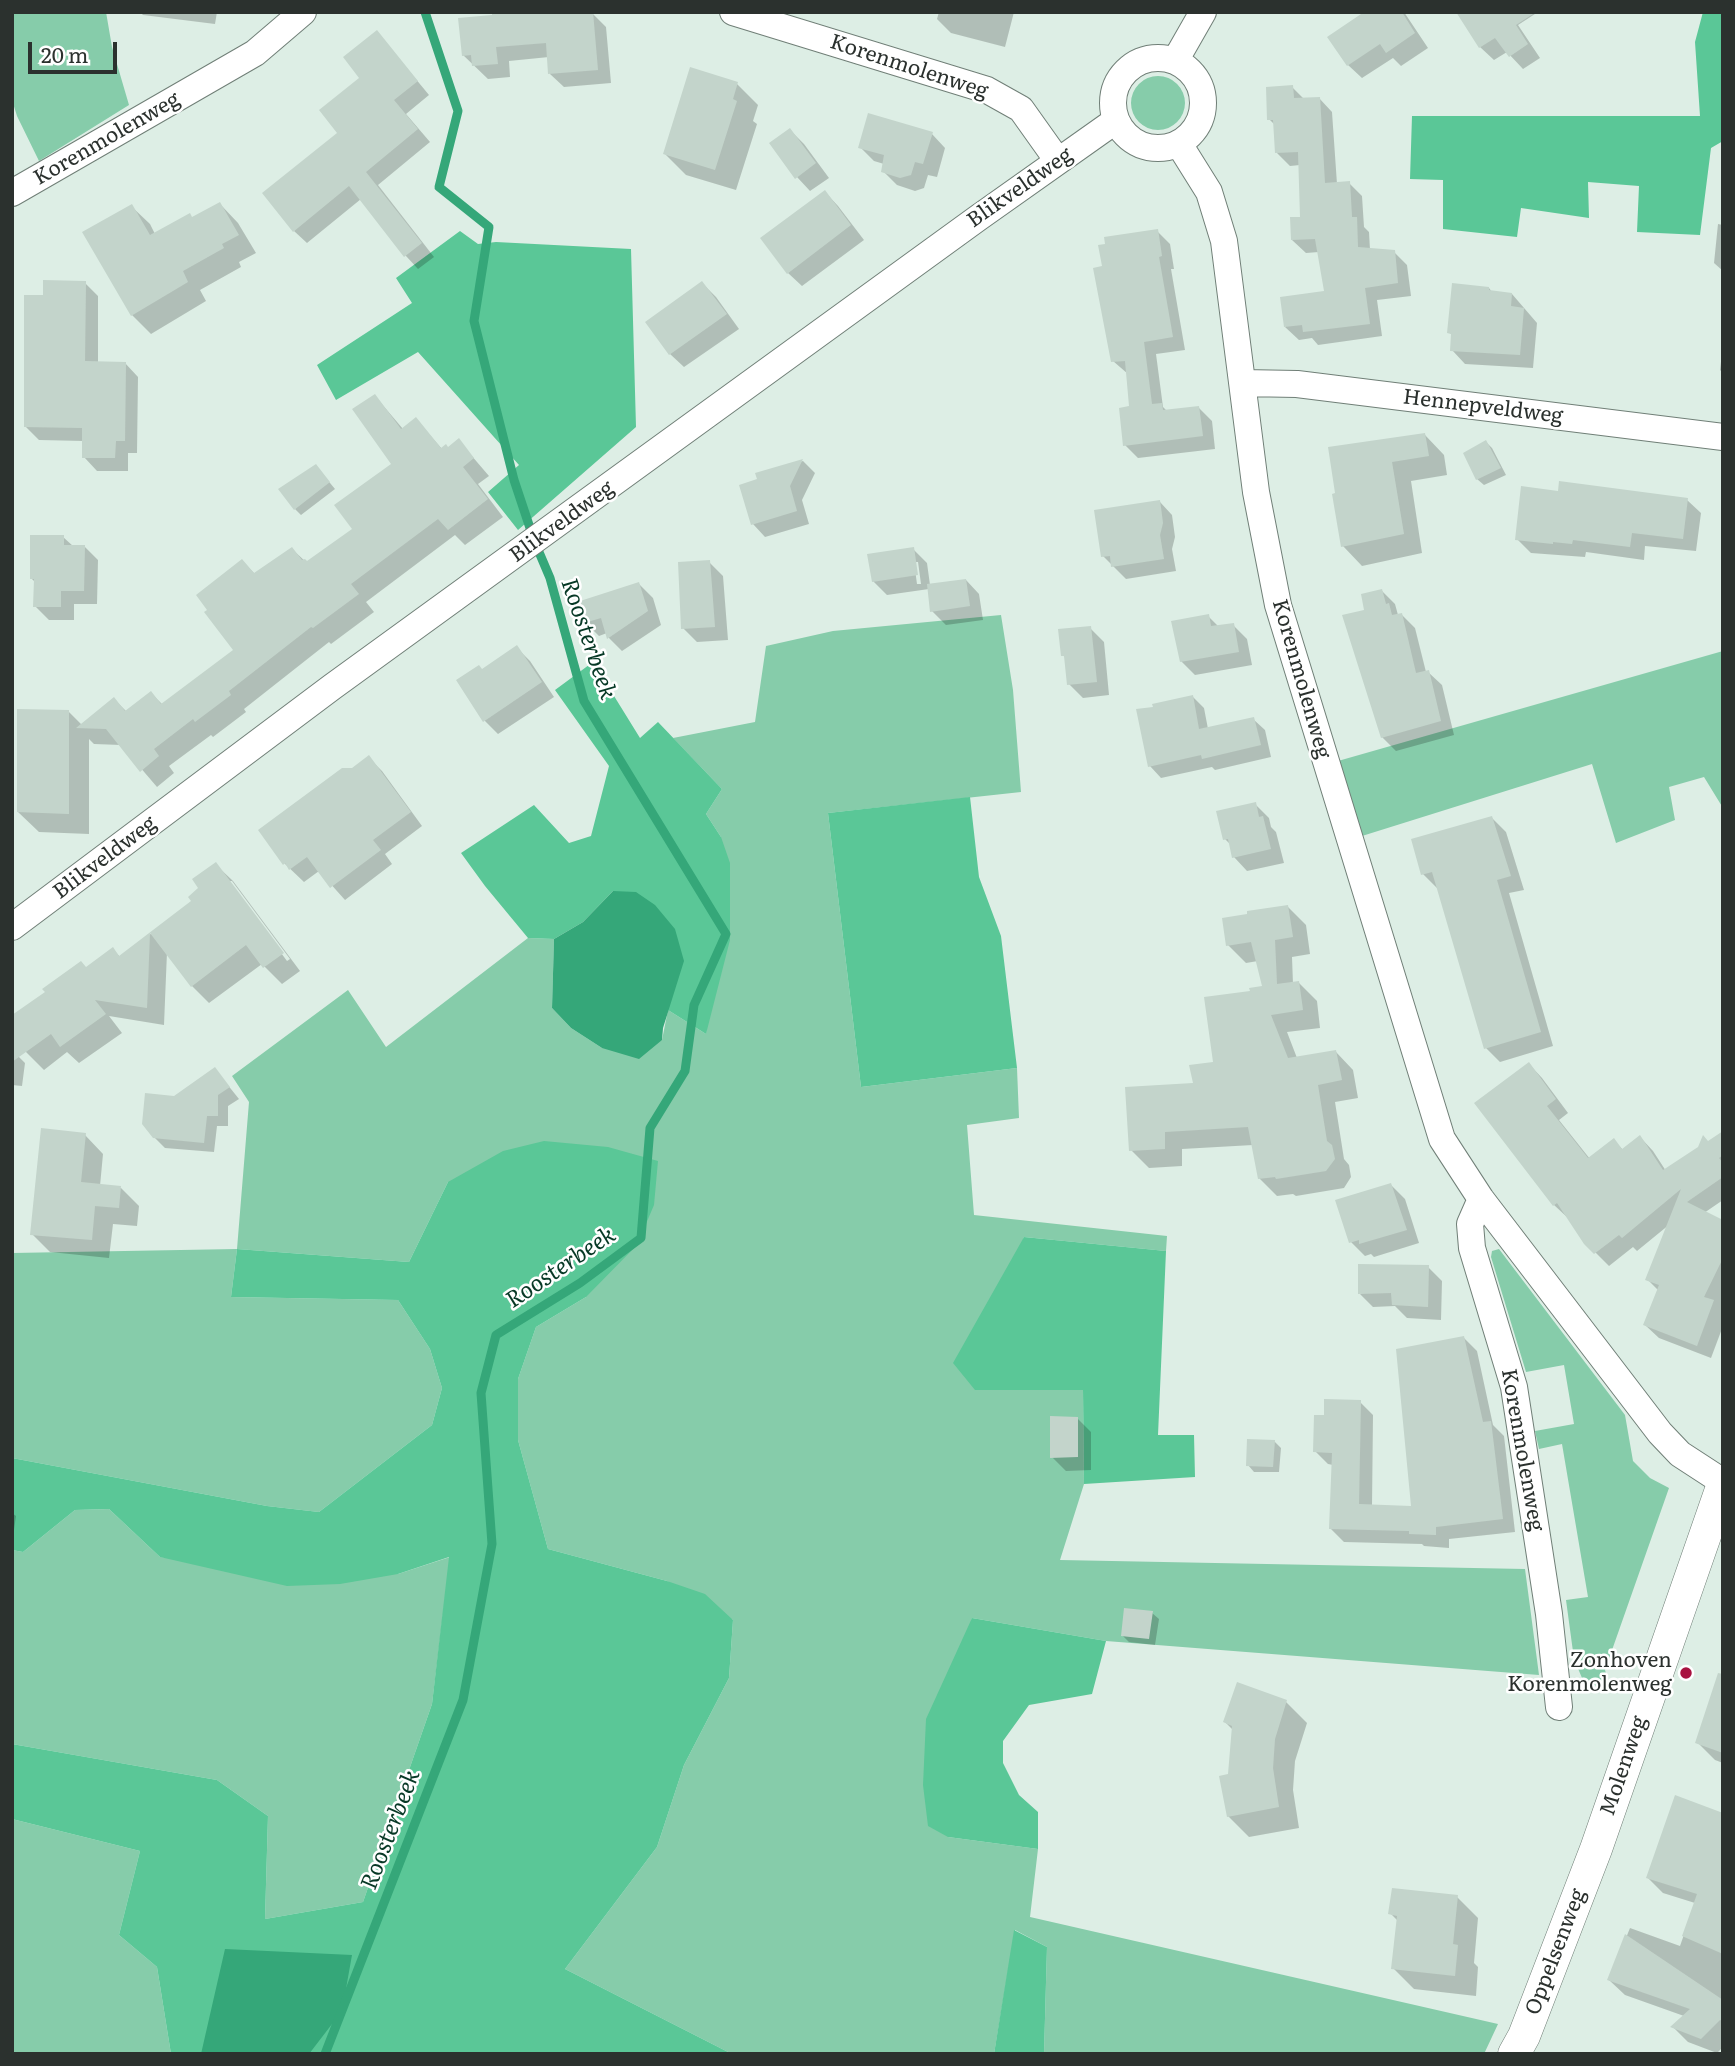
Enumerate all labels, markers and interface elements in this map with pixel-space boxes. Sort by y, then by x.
scale bar [32,28,121,72]
street label: Korenmolenweg [827,30,991,104]
text: 20 m [41,38,88,69]
street label: Korenmolenweg [29,87,185,191]
street label: Blikveldweg [962,142,1078,234]
street label: Hennepveldweg [1402,385,1564,429]
street label: Blikveldweg [505,476,619,568]
water label: Roosterbeek [554,575,622,703]
street label: Korenmolenweg [1266,596,1336,762]
street label: Blikveldweg [48,811,162,905]
water label: Roosterbeek [501,1221,621,1315]
street label: Korenmolenweg [1495,1367,1549,1533]
place label: Zonhoven Korenmolenweg [1507,1648,1672,1698]
marker: Zonhoven Korenmolenweg [1678,1665,1694,1681]
street label: Molenweg [1595,1713,1653,1819]
water label: Roosterbeek [356,1766,426,1894]
street label: Oppelsenweg [1520,1885,1592,2019]

